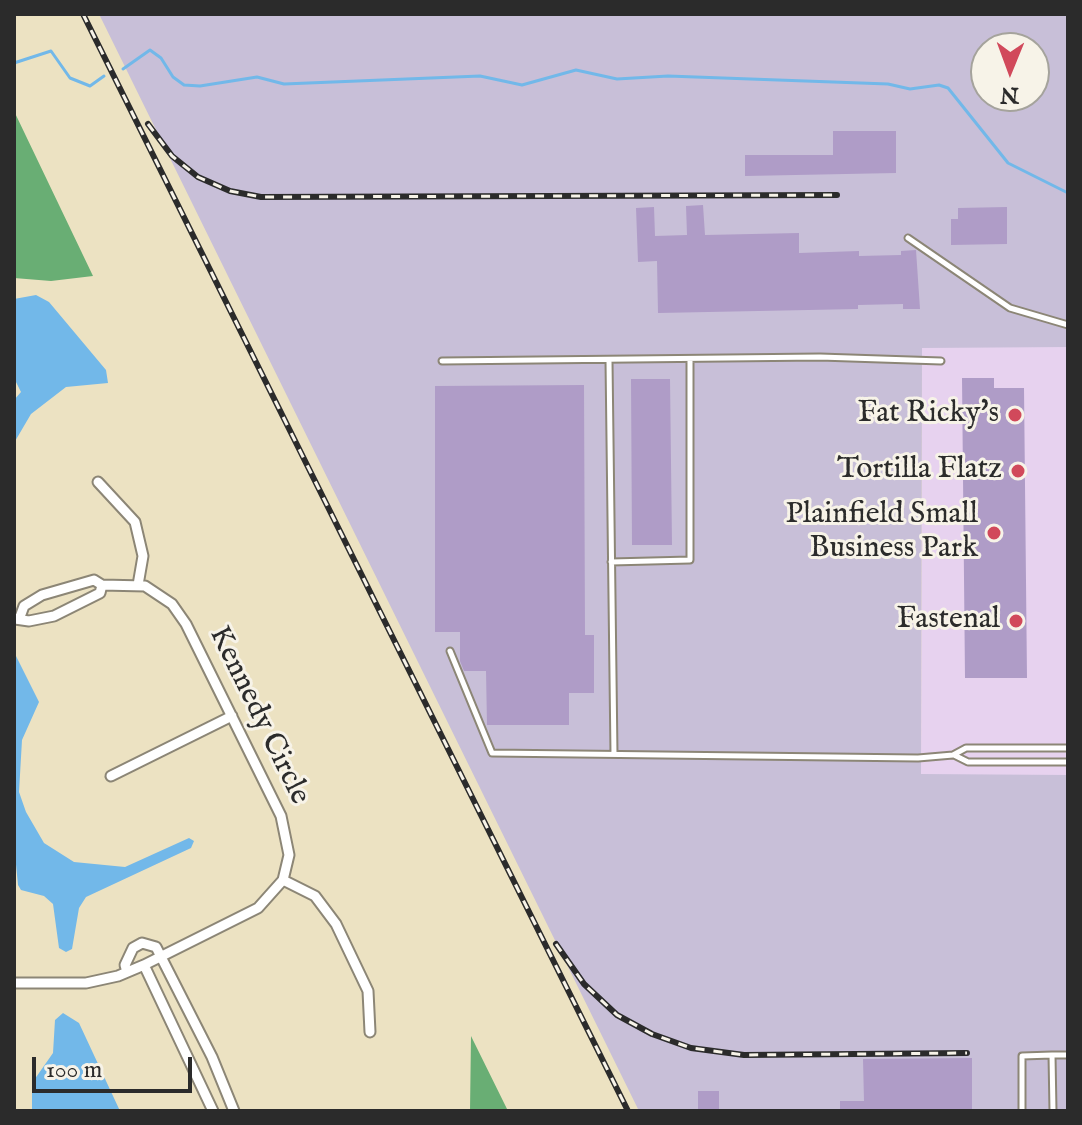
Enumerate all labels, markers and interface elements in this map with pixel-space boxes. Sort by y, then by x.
north arrow [970,32,1050,112]
text: N [1000,80,1019,108]
place label: Fat Ricky's [858,397,999,433]
marker: Fat Ricky's [1006,406,1024,424]
place label: Tortilla Flatz [837,453,1002,489]
marker: Tortilla Flatz [1009,462,1027,480]
place label: Plainfield Small Business Park [786,498,978,568]
marker: Plainfield Small Business Park [985,524,1003,542]
place label: Fastenal [897,603,1000,639]
marker: Fastenal [1007,612,1025,630]
street label: Kennedy Circle [199,621,317,811]
scale bar [36,1041,196,1091]
text: 100 m [46,1055,102,1086]

